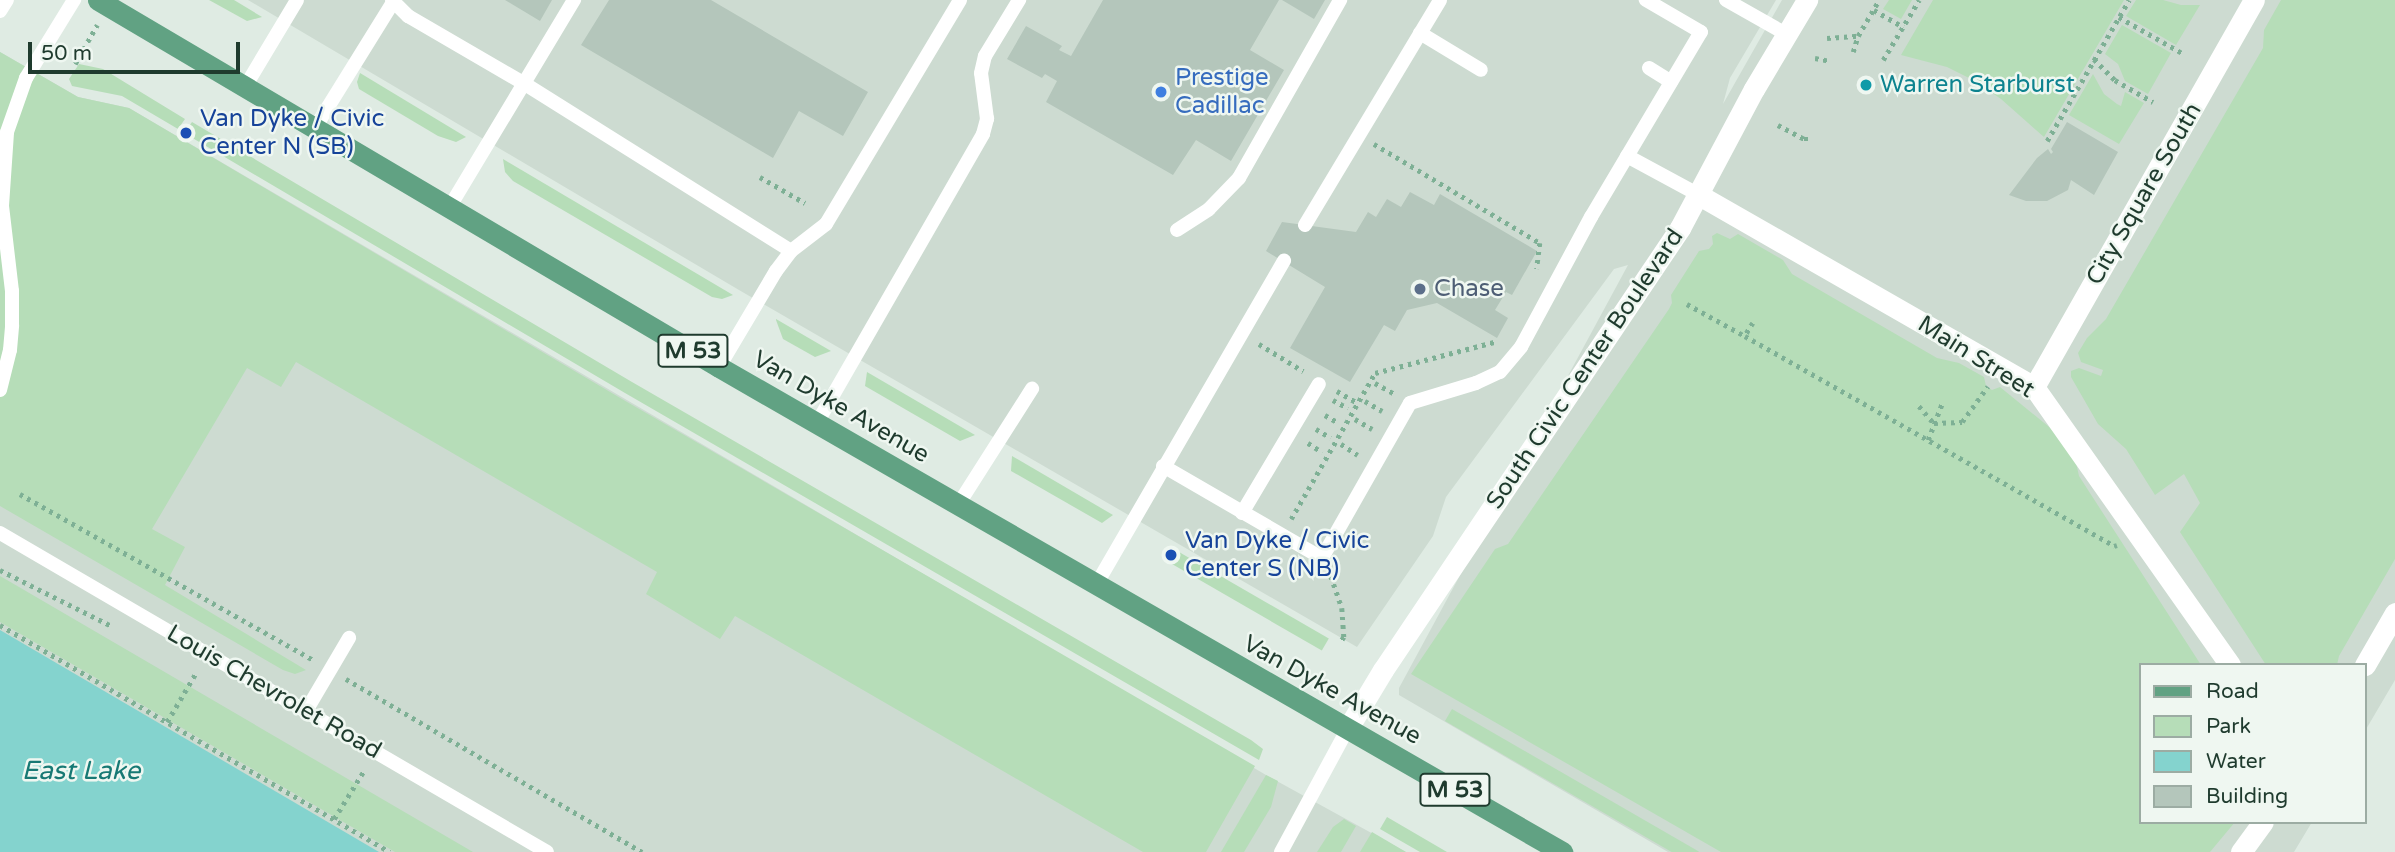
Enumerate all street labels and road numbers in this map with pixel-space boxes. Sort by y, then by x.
street label: City Square South [2080,98,2208,290]
street label: South Civic Center Boulevard [1480,223,1690,515]
street label: Main Street [1912,310,2040,404]
road number: M 53 [656,332,730,370]
street label: Van Dyke Avenue [748,345,934,469]
street label: Louis Chevrolet Road [162,619,386,765]
street label: Van Dyke Avenue [1238,629,1426,751]
road number: M 53 [1418,770,1492,810]

